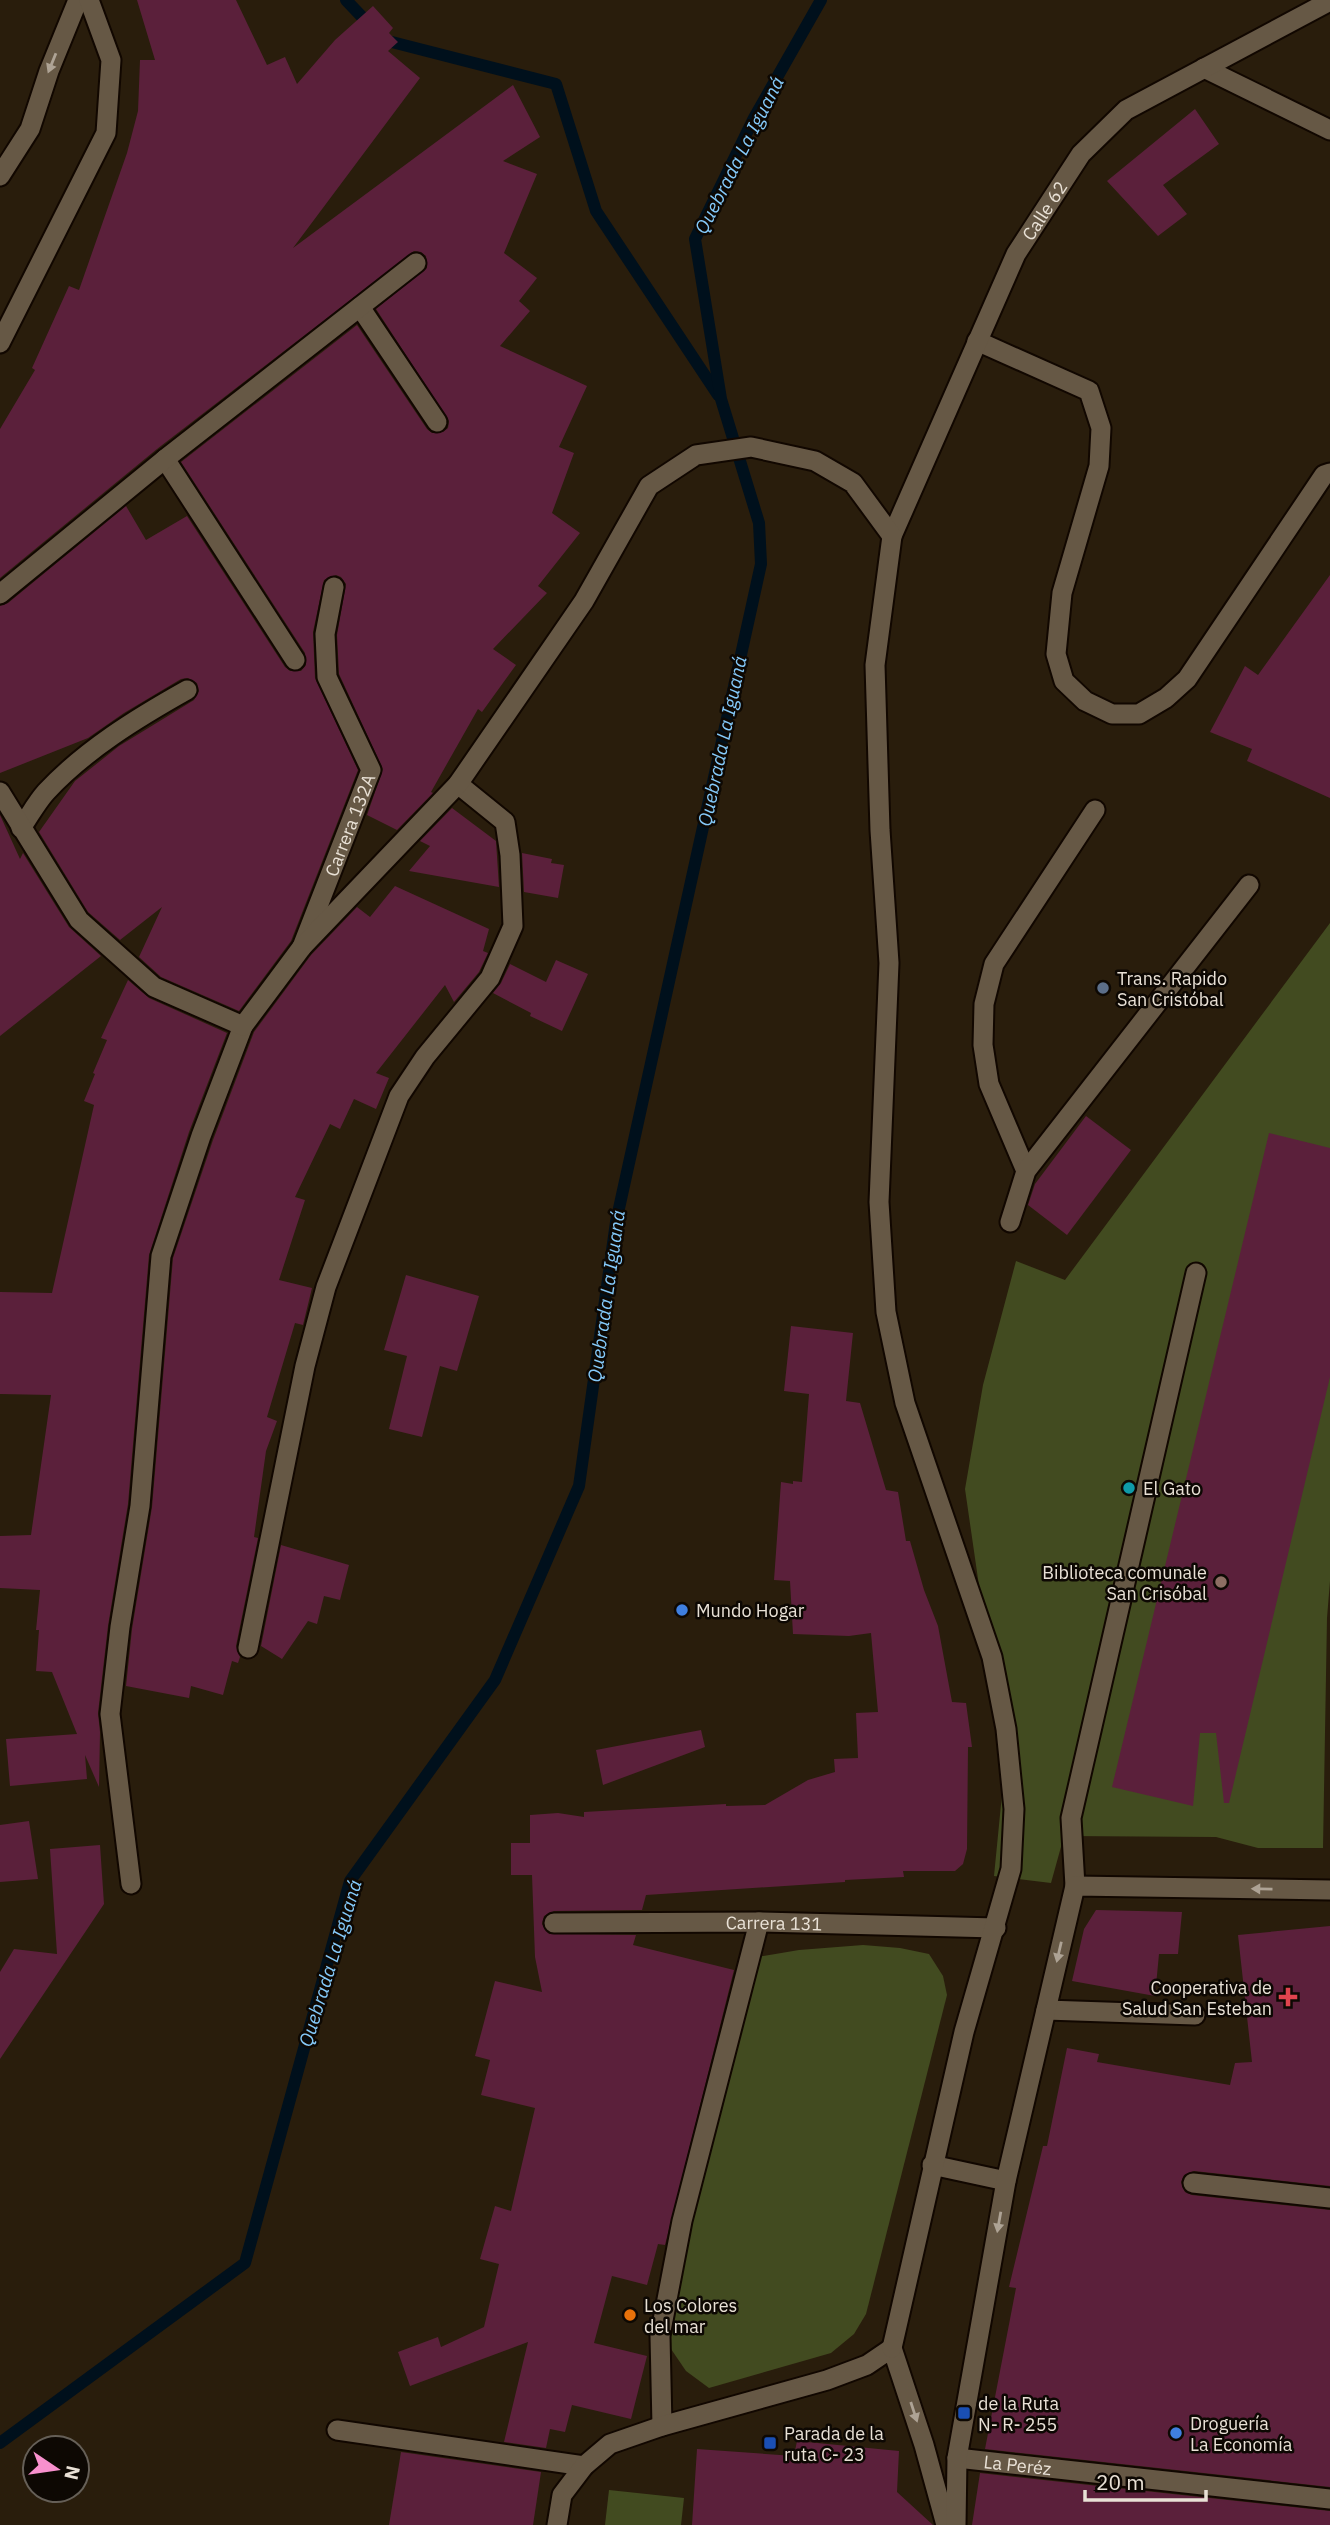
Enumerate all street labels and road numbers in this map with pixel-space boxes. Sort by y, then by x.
street label: Calle 62 [1017,176,1072,245]
street label: Carrera 132A [319,770,380,880]
street label: Carrera 131 [726,1910,823,1935]
street label: La Peréz [983,2450,1053,2480]

